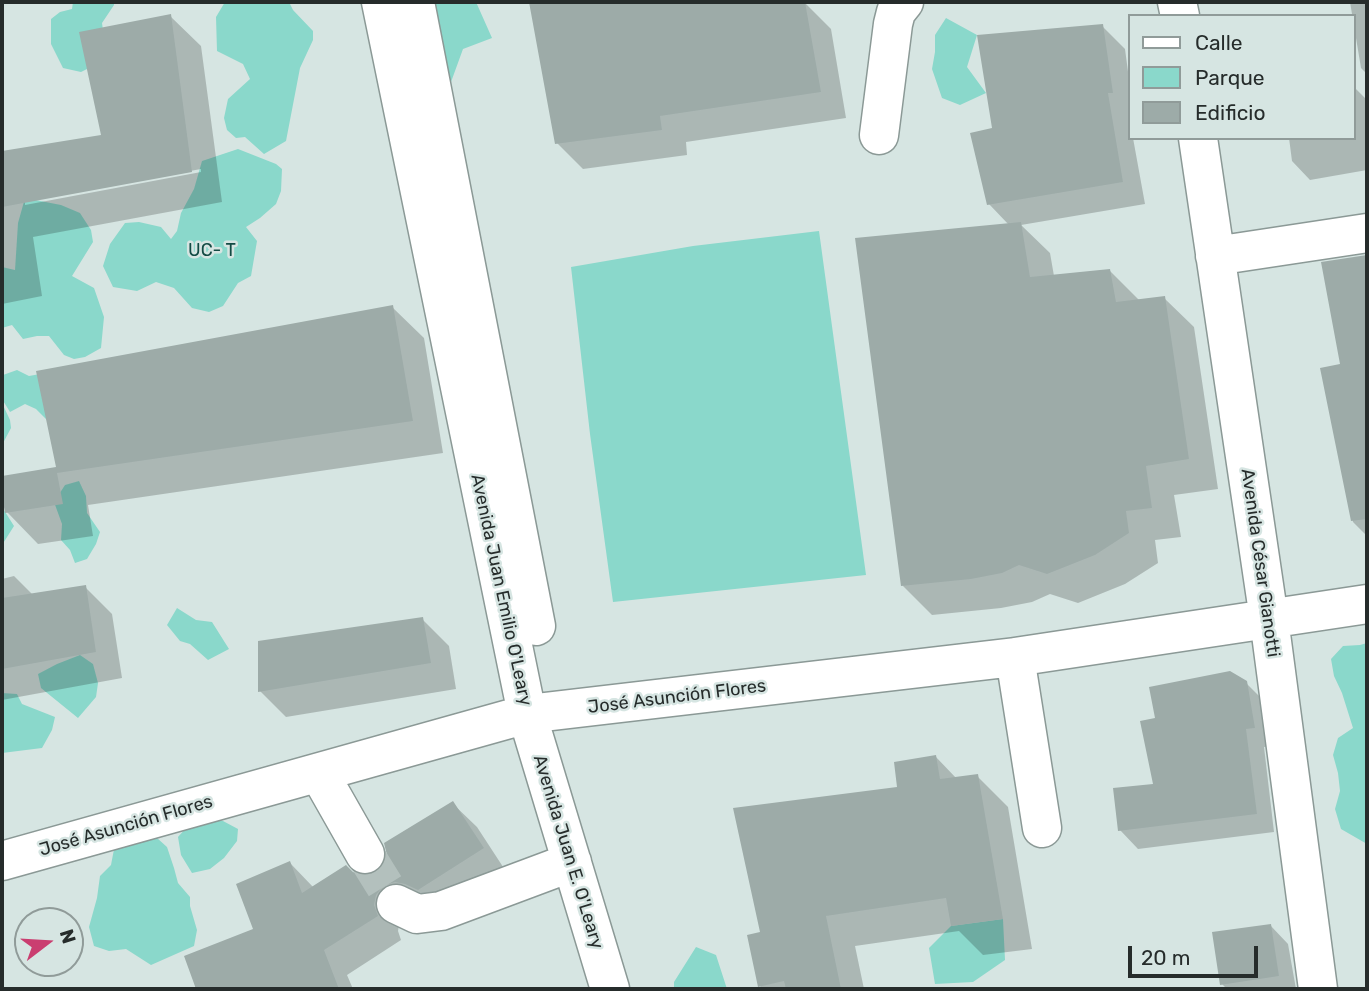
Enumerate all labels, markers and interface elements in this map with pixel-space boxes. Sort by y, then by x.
legend [1128,14,1355,140]
text: Calle [1195,30,1243,55]
text: Parque [1195,65,1265,90]
text: Edificio [1195,100,1265,125]
park label: UC- T [188,240,236,262]
street label: Avenida César Gianotti [1236,467,1284,659]
street label: Avenida Juan Emilio O'Leary [466,472,536,708]
street label: José Asunción Flores [587,675,767,719]
street label: Avenida Juan E. O'Leary [528,752,608,952]
street label: José Asunción Flores [37,791,215,861]
north arrow [14,907,84,977]
text: N [55,926,81,946]
scale bar [1131,932,1260,976]
text: 20 m [1141,945,1190,970]

